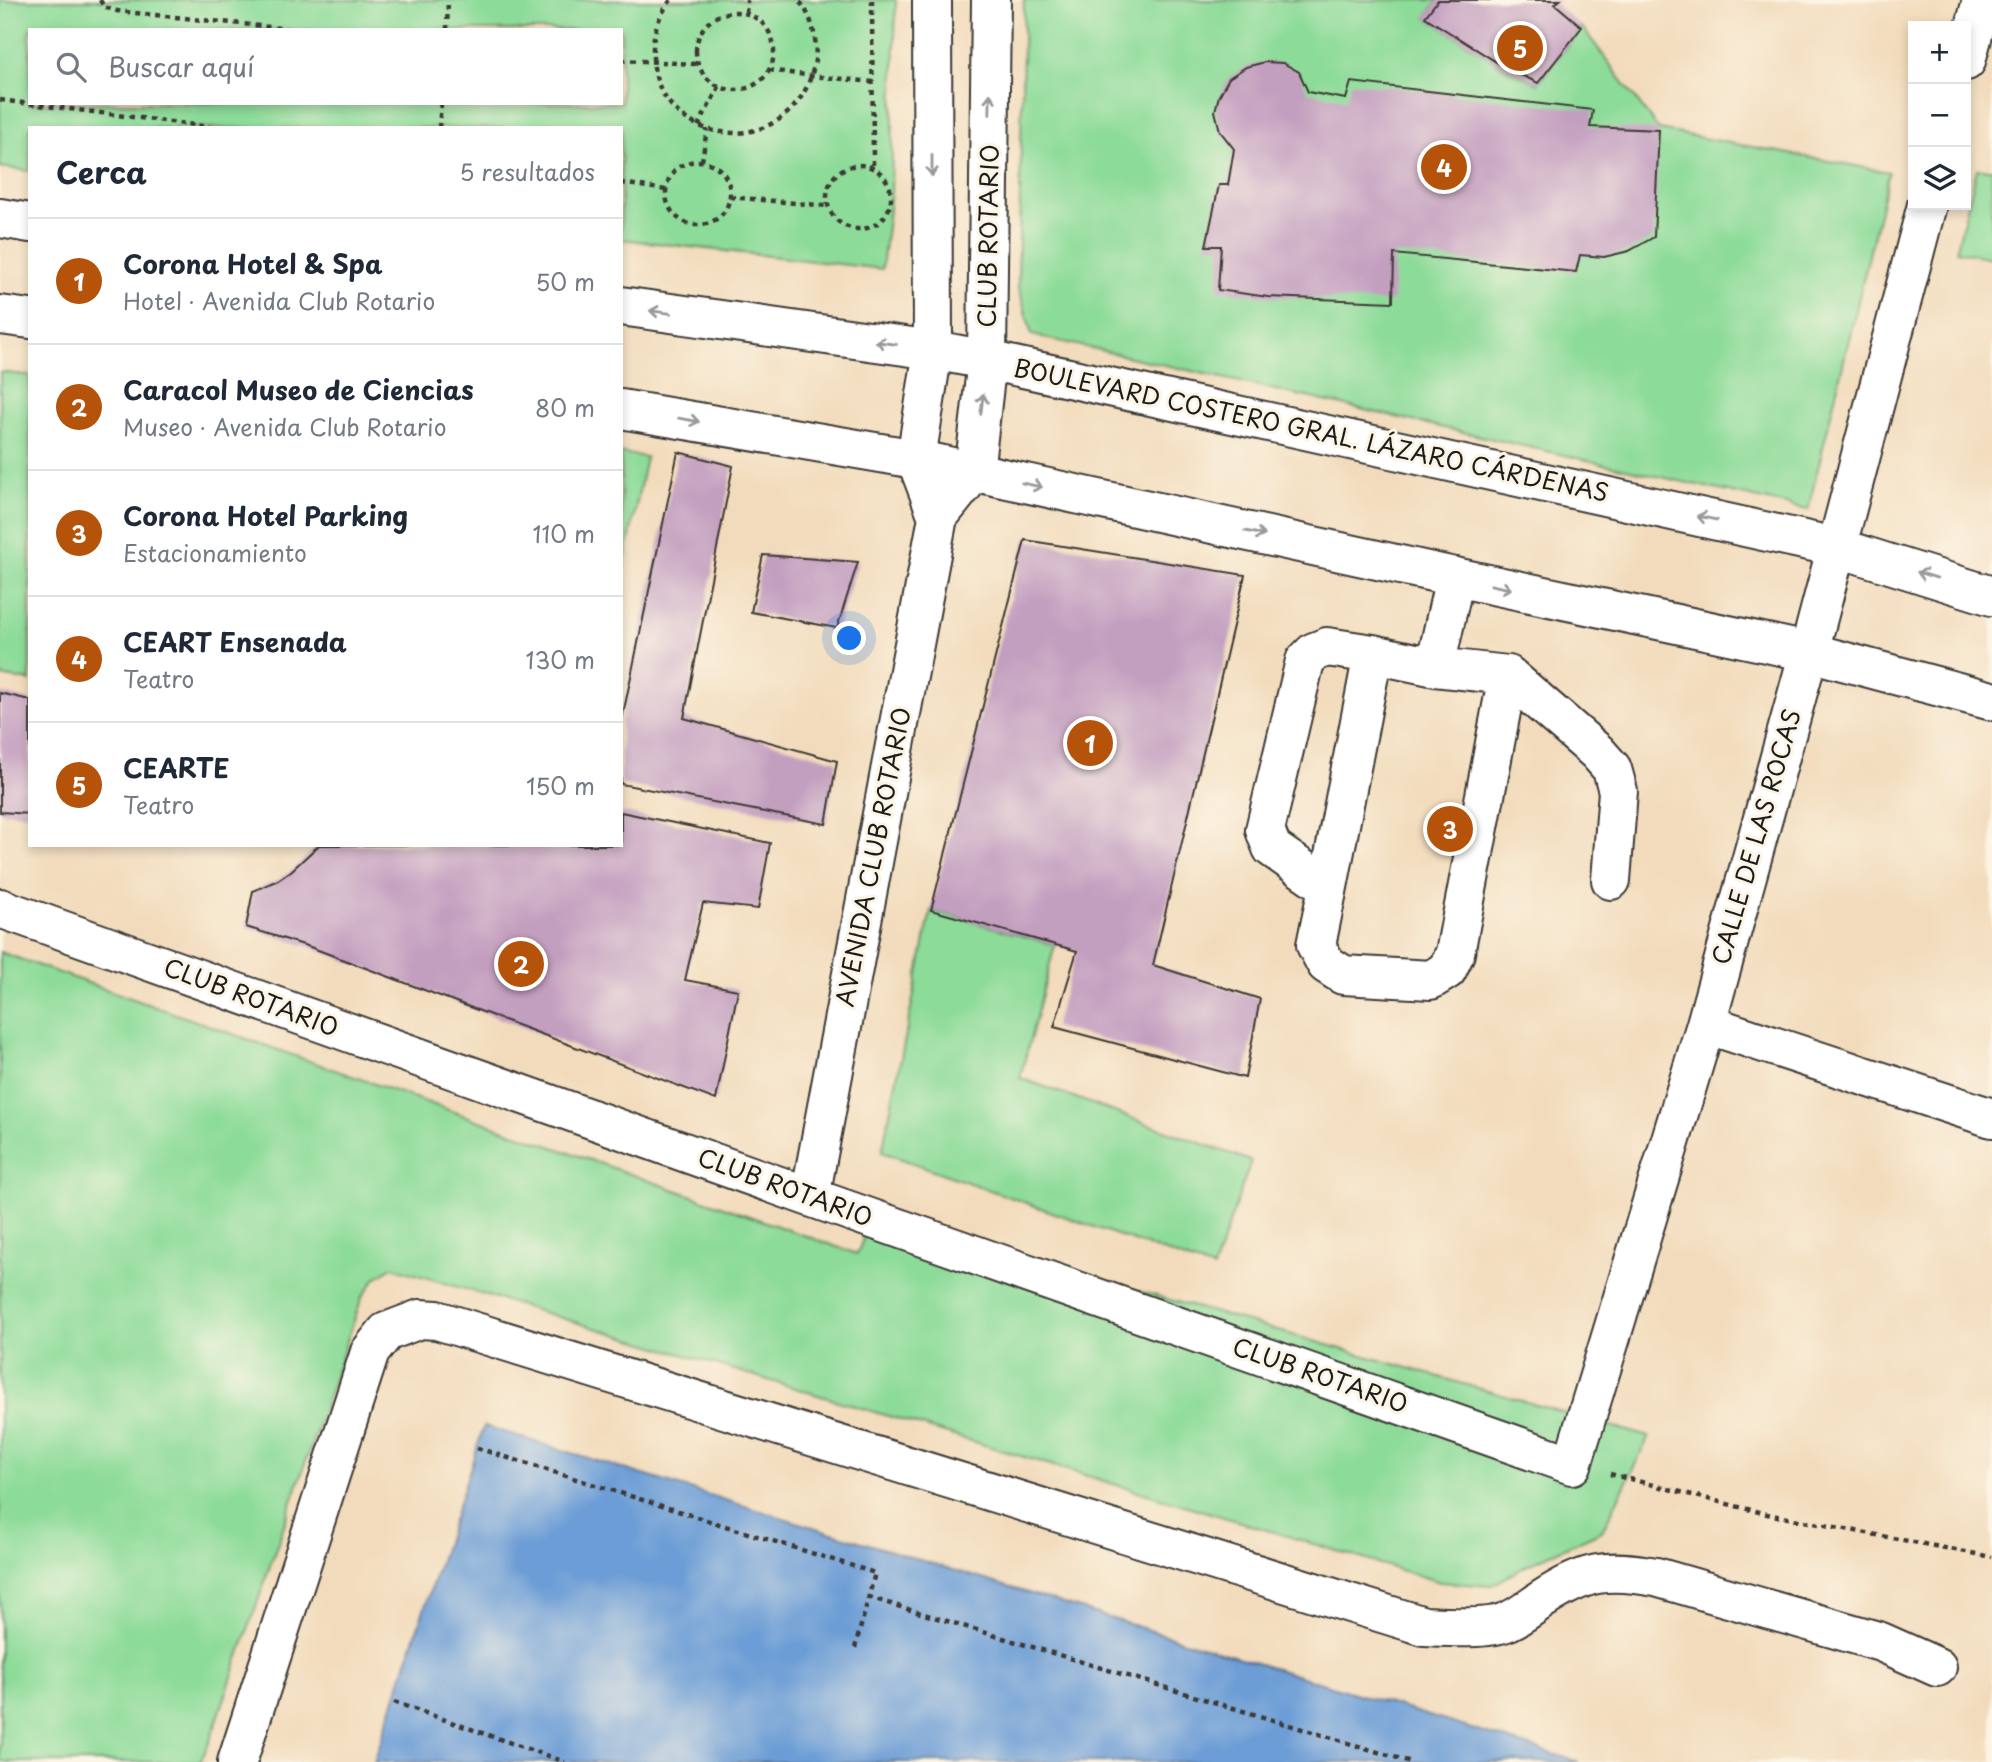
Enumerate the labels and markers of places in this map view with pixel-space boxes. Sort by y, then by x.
pin: 5 [1497,22,1543,74]
pin: 4 [1421,141,1467,193]
pin: 1 [1067,717,1113,769]
pin: 3 [1427,803,1473,855]
pin: 2 [498,938,544,990]

